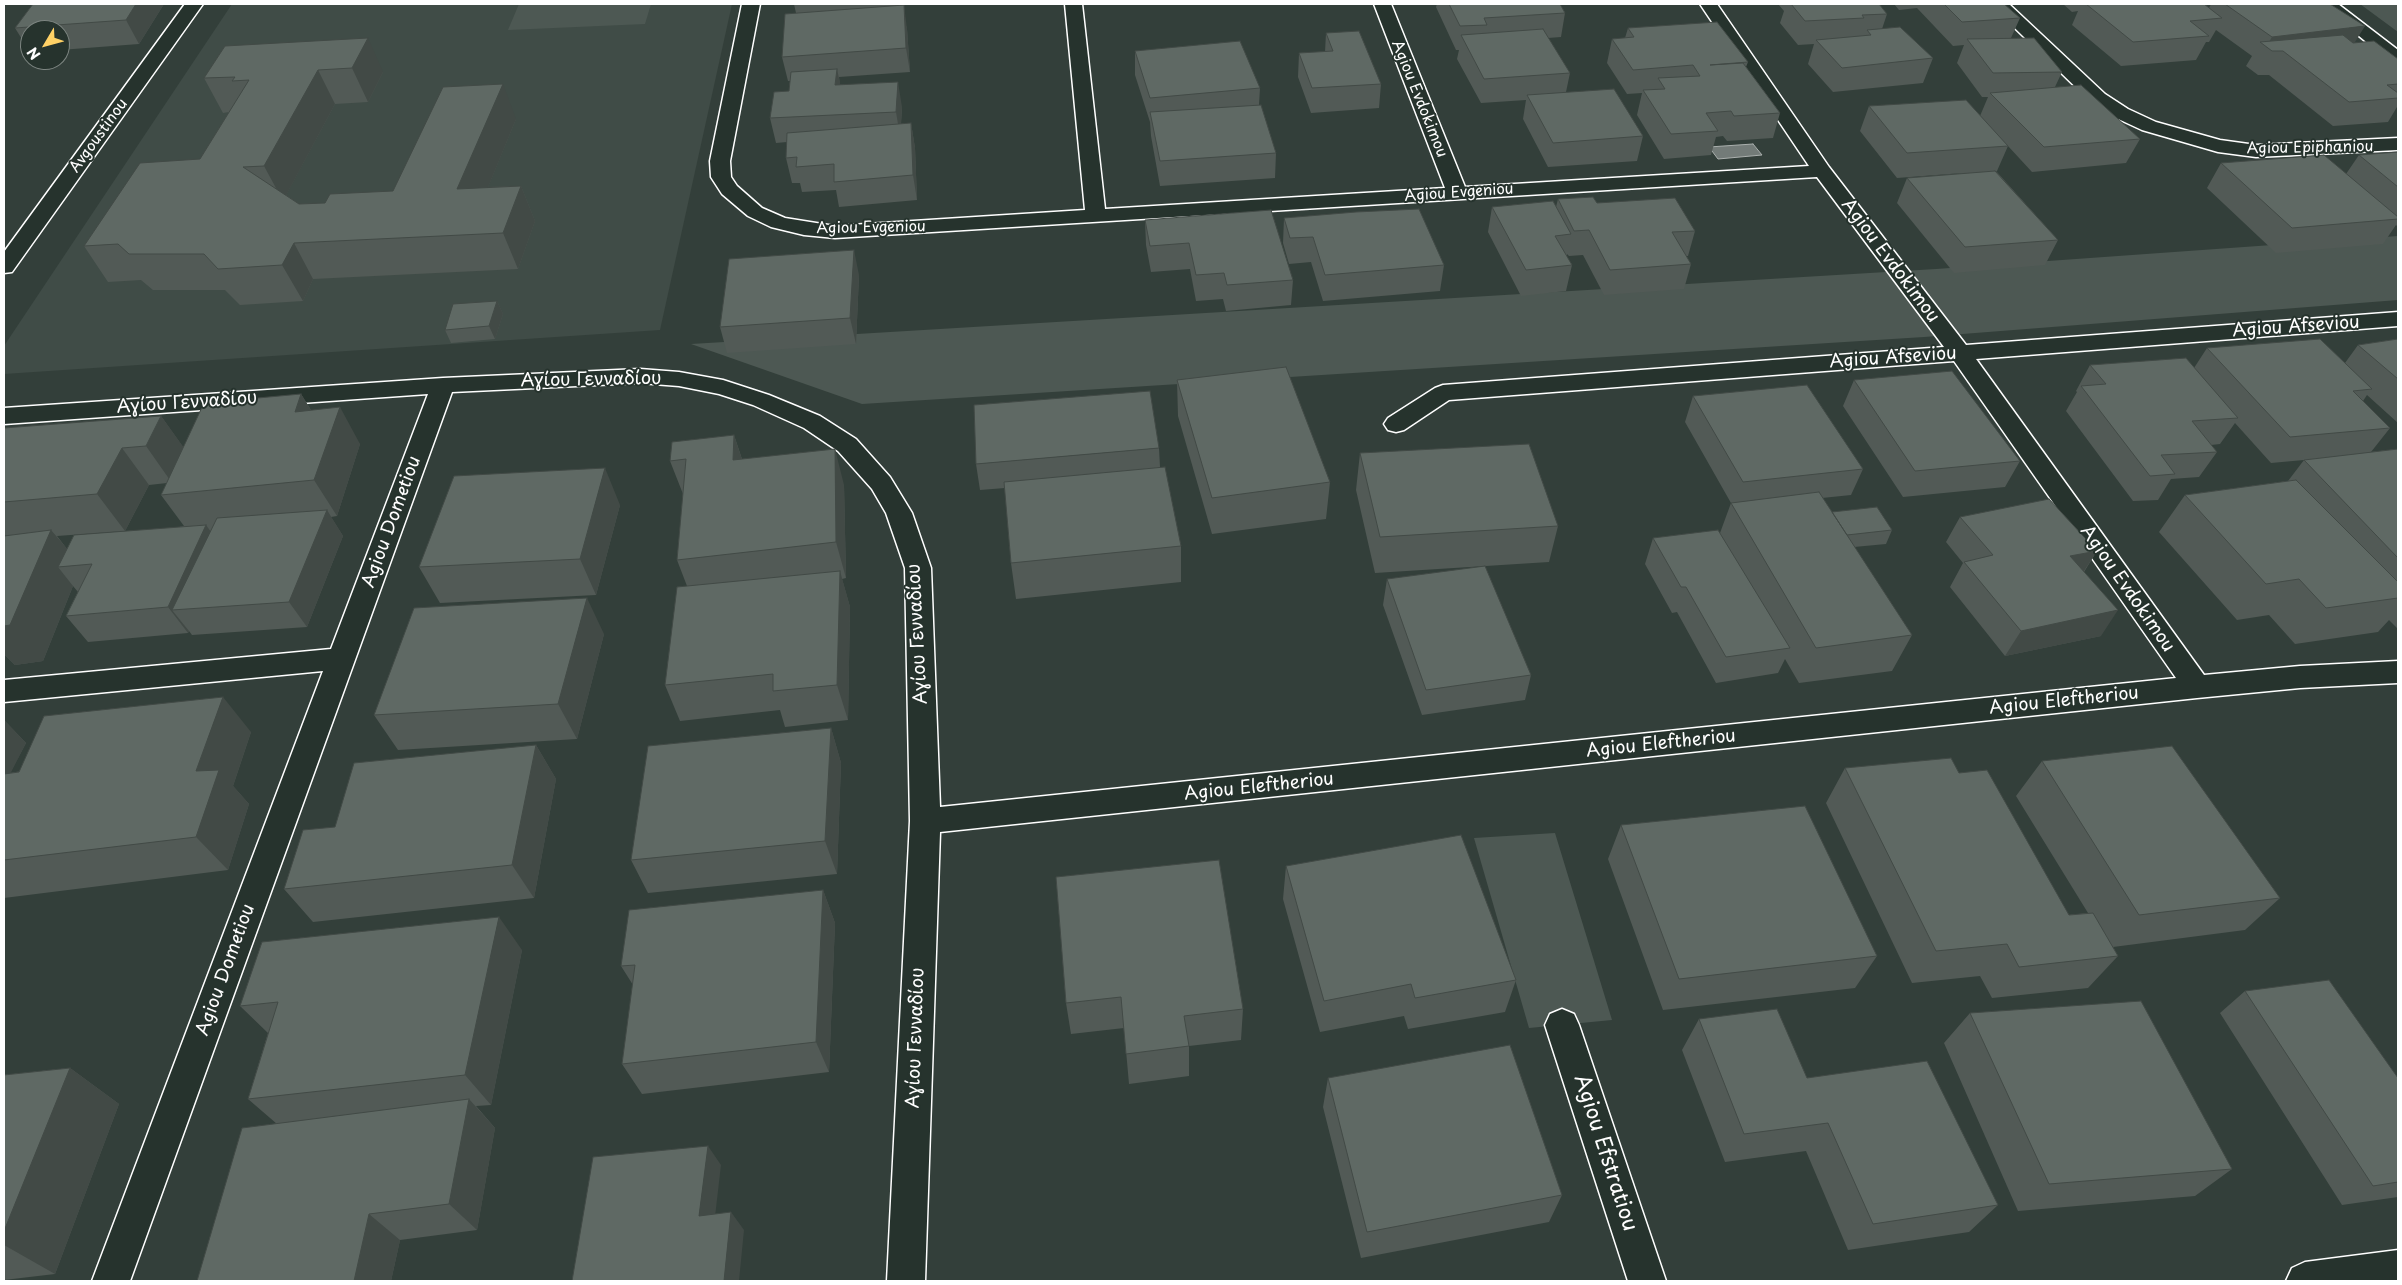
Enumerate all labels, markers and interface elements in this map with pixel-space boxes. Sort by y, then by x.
north arrow [20,20,70,70]
street label: Agiou Evdokimou [1387,38,1451,160]
text: N [22,43,45,64]
street label: Avgoustinou [66,96,132,176]
street label: Agiou Epiphaniou [2247,138,2373,158]
street label: Agiou Evgeniou [1404,180,1514,206]
street label: Agiou Evdokimou [1836,195,1944,327]
street label: Agiou Evgeniou [816,218,926,238]
street label: Agiou Afseviou [2232,312,2360,342]
street label: Agiou Afseviou [1829,343,1957,373]
street label: Αγίου Γενναδίου [520,368,662,392]
street label: Αγίου Γενναδίου [116,387,258,419]
street label: Agiou Dometiou [358,453,426,591]
street label: Agiou Evdokimou [2075,522,2179,656]
street label: Αγίου Γενναδίου [904,563,932,705]
street label: Agiou Eleftheriou [1988,682,2140,720]
street label: Agiou Eleftheriou [1585,725,1737,763]
street label: Agiou Eleftheriou [1183,768,1335,806]
street label: Agiou Dometiou [192,901,260,1039]
street label: Αγίου Γενναδίου [903,967,929,1109]
street label: Agiou Efstratiou [1568,1071,1642,1235]

